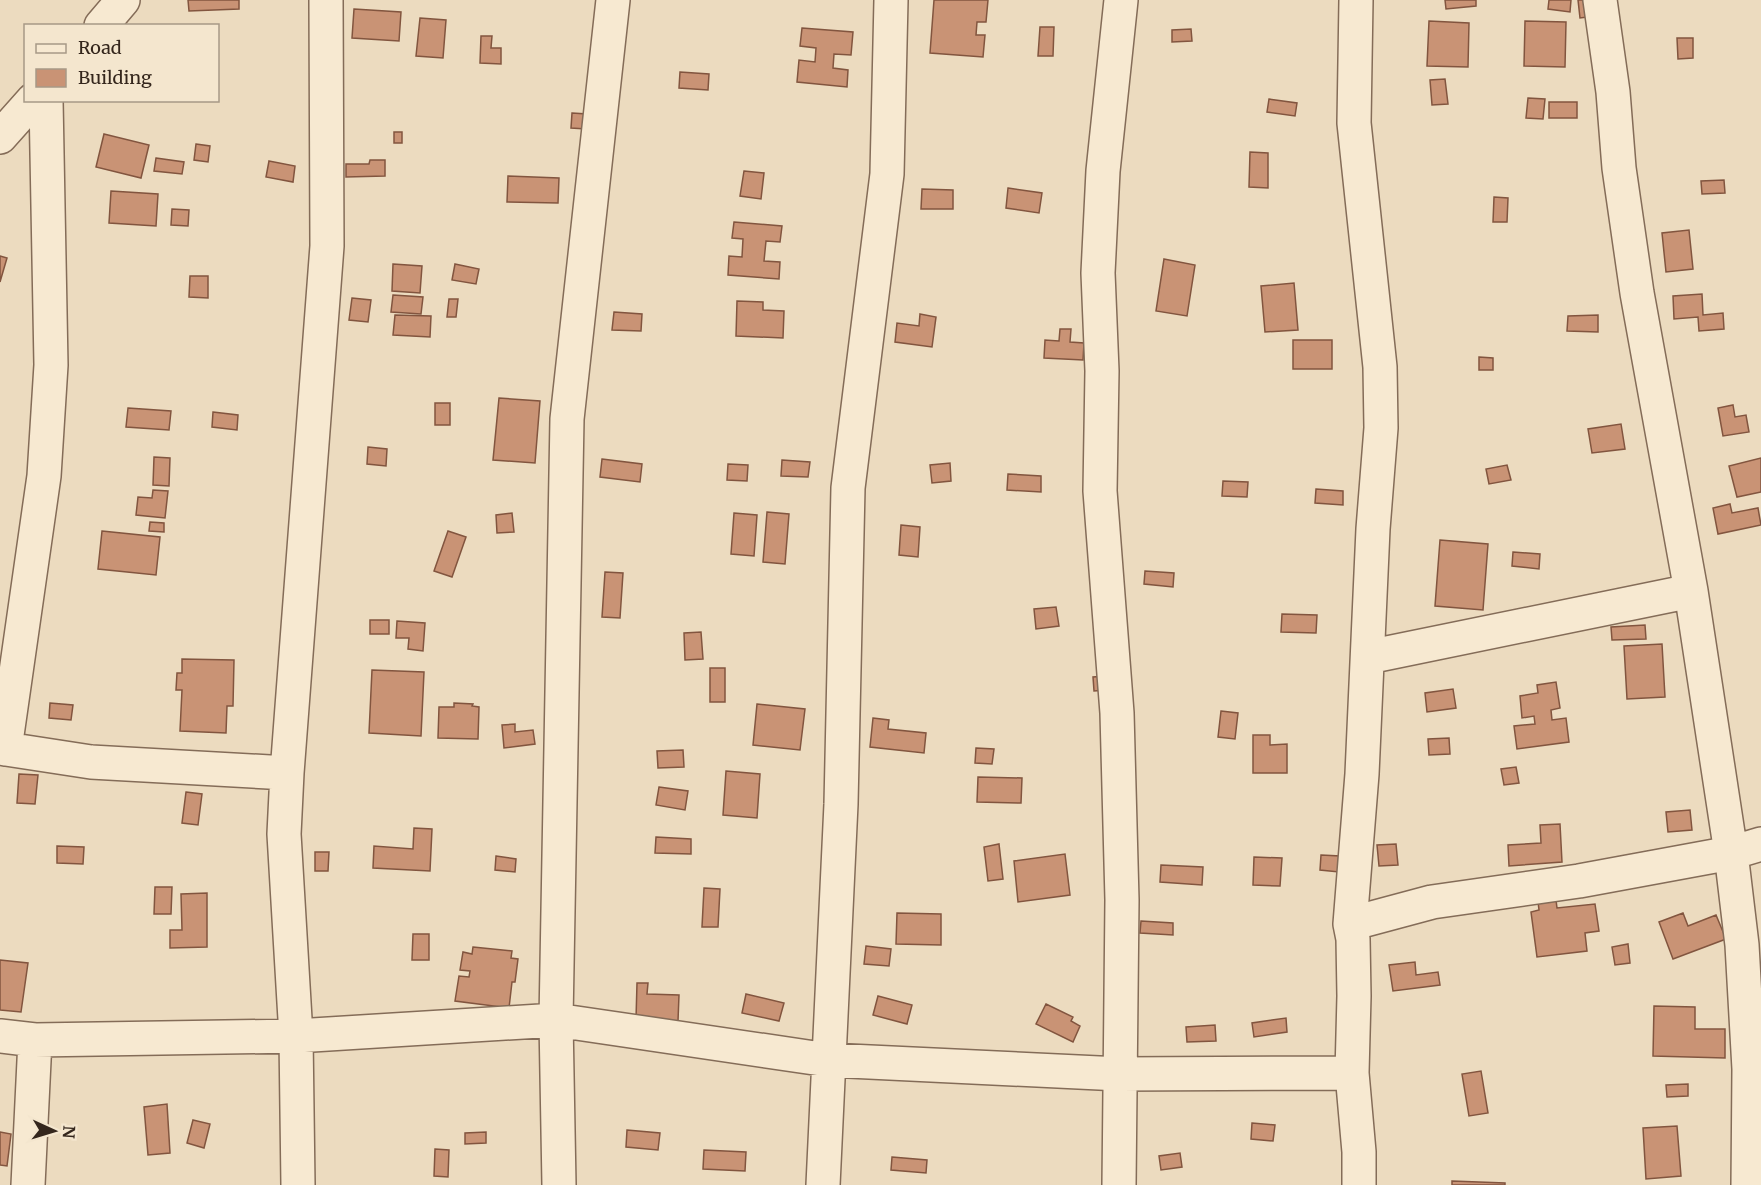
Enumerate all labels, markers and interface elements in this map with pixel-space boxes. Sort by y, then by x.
legend [24,24,219,102]
text: Road [78,36,122,59]
text: Building [78,66,152,89]
north arrow [24,1101,84,1161]
text: N [59,1125,79,1139]

